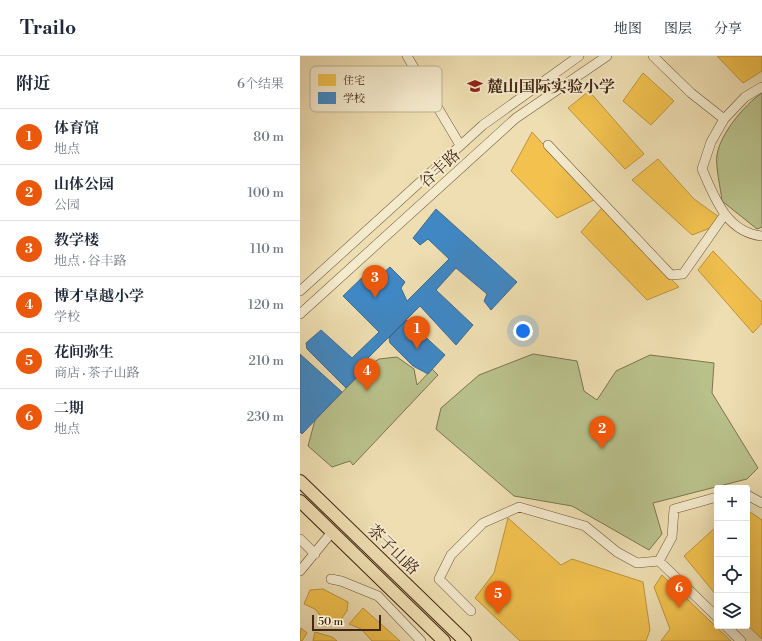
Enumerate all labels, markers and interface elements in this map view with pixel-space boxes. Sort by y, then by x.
text: Trailo [20,16,76,40]
text: 地图 [614,20,642,38]
text: 图层 [664,20,692,38]
text: 分享 [714,20,742,38]
legend [310,66,442,112]
text: 附近 [16,73,50,95]
text: 住宅 [343,74,365,88]
text: 6个结果 [237,76,284,92]
school or university icon: 麓山国际实验小学 [466,77,484,95]
place label: 麓山国际实验小学 [487,77,615,97]
text: 学校 [343,92,365,106]
text: 体育馆 [54,119,99,138]
text: 1 [26,129,32,145]
text: 80 m [253,129,284,145]
text: 地点 [54,141,80,157]
street label: 谷丰路 [415,145,464,192]
text: 山体公园 [54,175,114,194]
text: 2 [25,185,33,201]
text: 100 m [248,185,284,201]
text: 公园 [54,197,80,213]
text: 教学楼 [54,231,99,250]
text: 3 [25,241,33,257]
text: 110 m [250,241,284,257]
text: 地点 · 谷丰路 [54,253,127,269]
pin: 3 [362,265,388,298]
text: 博才卓越小学 [54,287,144,306]
text: 4 [25,297,33,313]
text: 120 m [248,297,284,313]
text: 学校 [54,309,80,325]
pin: 1 [404,316,430,349]
your location [513,321,533,341]
text: 花间弥生 [54,343,114,362]
text: 5 [25,353,33,369]
text: 210 m [249,353,284,369]
pin: 4 [354,358,380,391]
text: 商店 · 茶子山路 [54,365,140,381]
text: 二期 [54,399,84,418]
text: 6 [25,409,33,425]
text: 230 m [247,409,284,425]
pin: 2 [589,416,615,449]
text: 地点 [54,421,80,437]
map controls [714,485,750,629]
button: + [714,485,750,521]
street label: 茶子山路 [363,520,423,579]
button: − [714,521,750,557]
button: locate [714,557,750,593]
pin: 6 [666,575,692,608]
pin: 5 [485,581,511,614]
button: layers [714,593,750,629]
scale bar [312,613,381,632]
text: 50 m [318,615,343,629]

